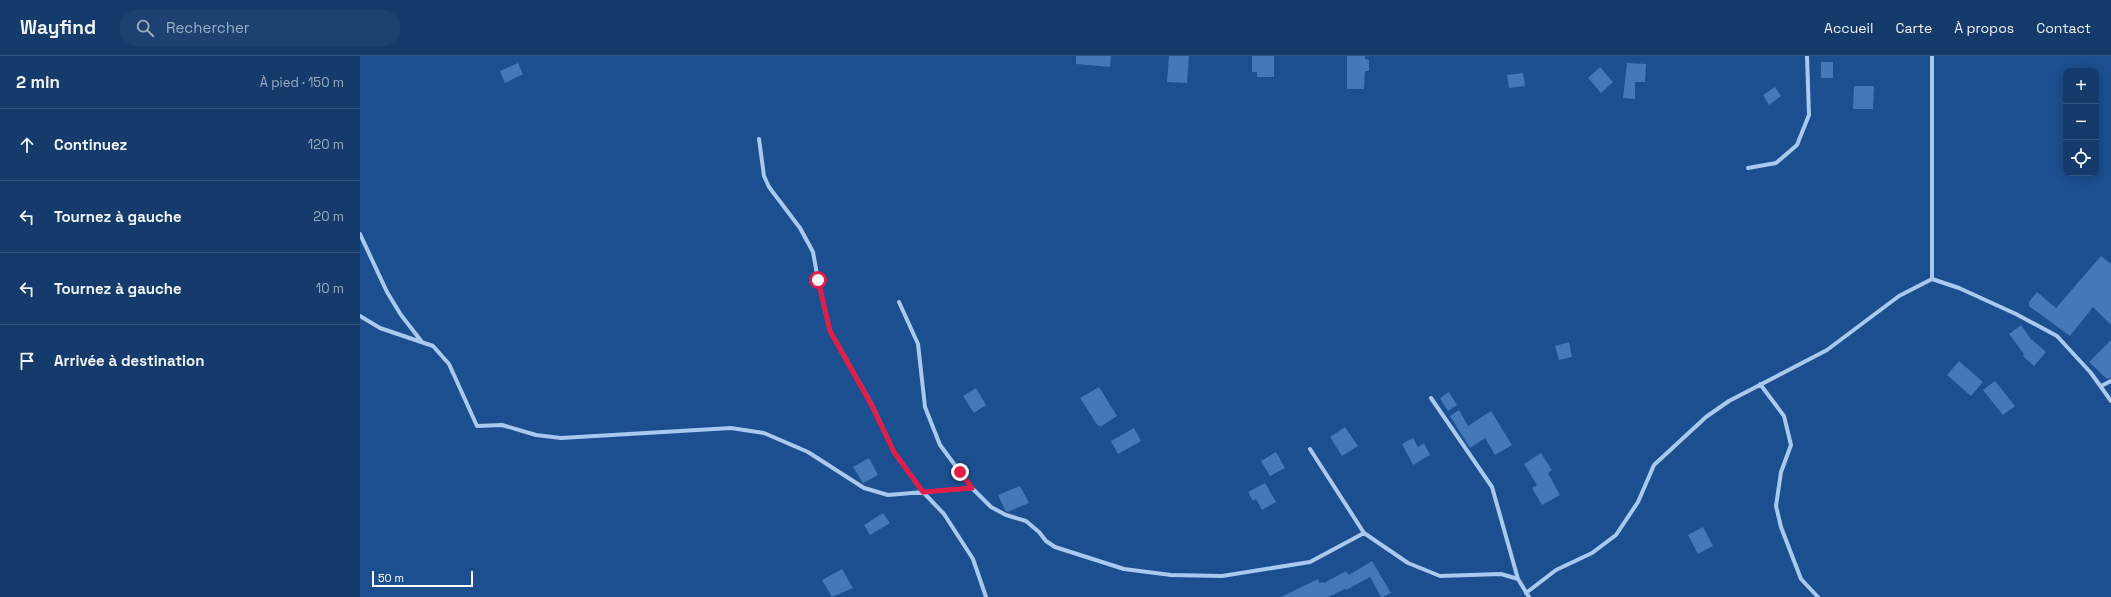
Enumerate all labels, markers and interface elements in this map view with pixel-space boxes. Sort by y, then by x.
search box [120,10,400,46]
text: Wayfind [20,15,96,40]
icon: search [134,17,156,39]
text: Rechercher [166,18,250,37]
text: Accueil [1824,19,1873,37]
text: Carte [1895,19,1932,37]
text: À propos [1954,19,2014,37]
text: Contact [2036,19,2091,37]
map controls [2063,68,2099,176]
button: + [2063,68,2099,104]
text: 2 min [16,71,60,93]
text: À pied · 150 m [260,74,344,91]
button: − [2063,104,2099,140]
icon: ahead [16,134,38,156]
text: Continuez [54,135,127,154]
text: 120 m [308,136,344,153]
button: locate [2063,140,2099,176]
icon: left [16,206,38,228]
text: Tournez à gauche [54,207,182,226]
text: 20 m [313,208,344,225]
route start [809,271,827,289]
icon: left [16,278,38,300]
text: Tournez à gauche [54,279,182,298]
text: 10 m [316,280,344,297]
icon: arrive [16,350,38,372]
text: Arrivée à destination [54,351,204,370]
route end [951,463,969,481]
scale bar [372,569,473,588]
text: 50 m [378,571,404,585]

